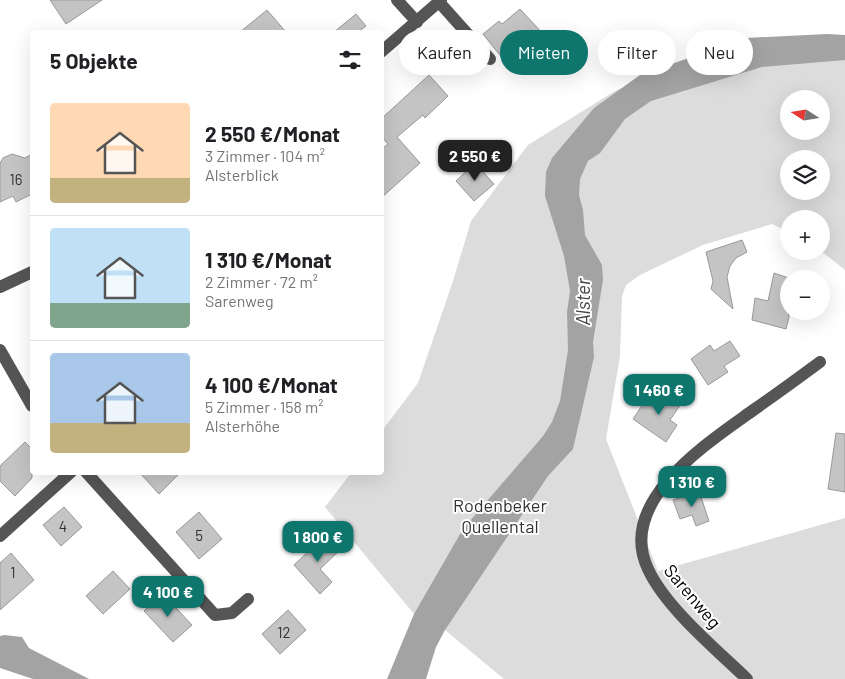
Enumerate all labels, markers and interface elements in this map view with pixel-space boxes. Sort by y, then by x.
chip: Kaufen [399,30,490,75]
chip: Mieten [500,30,588,75]
chip: Filter [598,30,676,75]
chip: Neu [686,30,753,75]
icon: filters [336,46,364,74]
text: 5 Objekte [50,48,138,73]
north arrow [780,90,830,140]
map controls [780,90,830,320]
text: 2 550 €/Monat [205,121,340,146]
icon: home [90,123,150,183]
pin: 2 550 € [429,140,521,182]
text: 3 Zimmer · 104 m² [205,146,325,165]
text: 2 550 € [449,146,501,165]
button: layers [780,150,830,200]
text: Alsterblick [205,165,279,184]
house number: 16 [10,170,22,188]
button: + [780,210,830,260]
text: 1 310 €/Monat [205,247,332,272]
icon: home [90,248,150,308]
button: − [780,270,830,320]
text: 2 Zimmer · 72 m² [205,272,318,291]
water label: Alster [571,277,594,326]
text: Sarenweg [205,291,274,310]
text: 4 100 €/Monat [205,372,338,397]
icon: home [90,373,150,433]
pin: 1 460 € [613,374,705,416]
text: 1 460 € [634,380,684,399]
text: 5 Zimmer · 158 m² [205,397,324,416]
text: Alsterhöhe [205,416,280,435]
pin: 1 310 € [646,466,738,508]
text: 1 310 € [669,472,715,491]
park label: Rodenbeker Quellental [453,494,547,537]
house number: 4 [59,517,67,535]
pin: 1 800 € [272,520,364,563]
house number: 5 [195,526,203,544]
text: 1 800 € [293,527,343,546]
street label: Sarenweg [660,559,726,633]
house number: 1 [10,563,16,581]
pin: 4 100 € [122,576,214,618]
text: 4 100 € [143,582,193,601]
house number: 12 [277,623,291,641]

